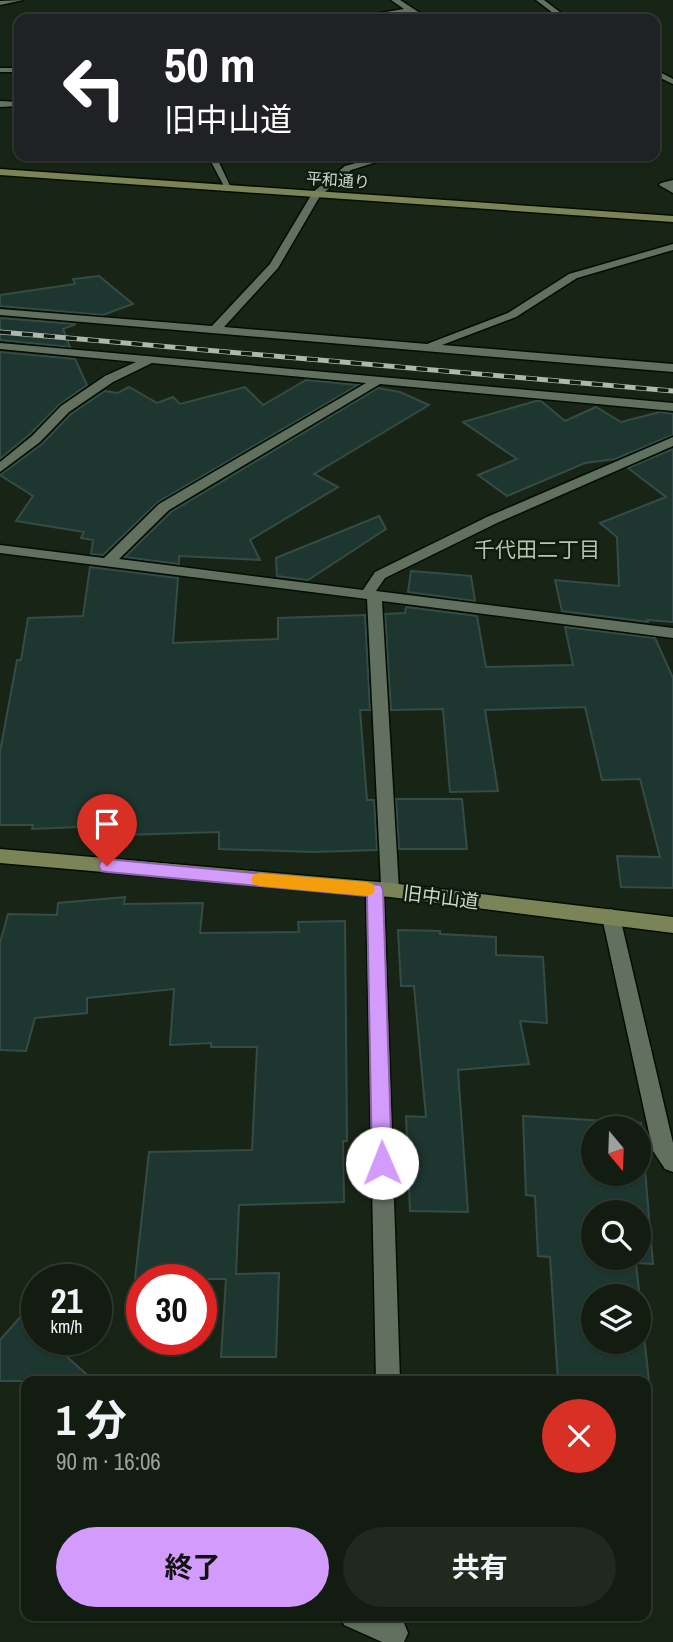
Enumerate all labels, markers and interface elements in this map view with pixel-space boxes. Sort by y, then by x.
text: 50 m [164,31,256,97]
icon: left [49,42,140,133]
text: 旧中山道 [164,98,292,141]
street label: 平和通り [305,167,371,193]
district label: 千代田二丁目 [474,535,600,564]
pin [77,794,137,866]
icon: arrive [88,805,126,843]
street label: 旧中山道 [402,879,480,915]
north arrow [581,1116,651,1186]
map controls [581,1116,651,1354]
position arrow [345,1126,419,1200]
button: search [581,1200,651,1270]
speed limit sign: 30 [126,1264,217,1355]
text: 21 [51,1277,82,1324]
button: layers [581,1284,651,1354]
text: km/h [51,1314,83,1339]
text: 1 分 [56,1392,127,1448]
button: close [542,1399,616,1473]
text: 90 m · 16:06 [56,1446,161,1477]
button: 終了 [56,1527,329,1607]
button: 共有 [343,1527,616,1607]

